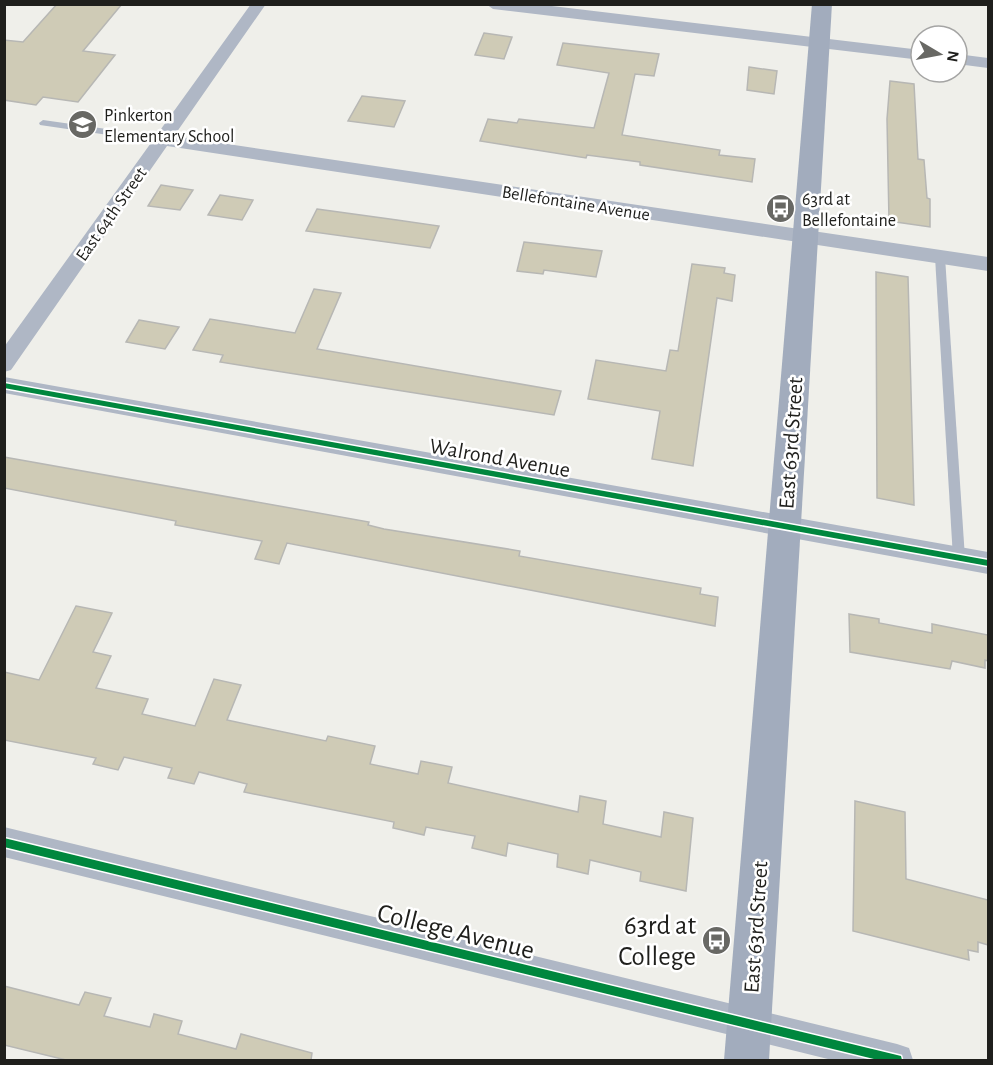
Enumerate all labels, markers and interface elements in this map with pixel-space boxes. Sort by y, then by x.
north arrow [909,24,969,84]
text: N [944,50,962,63]
place label: Pinkerton Elementary School [104,107,235,146]
school or university icon: Pinkerton Elementary School [67,109,99,141]
street label: East 64th Street [73,164,151,265]
street label: Bellefontaine Avenue [501,183,651,225]
place label: 63rd at Bellefontaine [802,191,896,230]
bus stop icon: 63rd at Bellefontaine [765,193,797,225]
street label: East 63rd Street [775,376,807,510]
street label: Walrond Avenue [428,435,572,481]
street label: East 63rd Street [740,860,772,994]
street label: College Avenue [374,899,537,964]
place label: 63rd at College [618,912,696,970]
bus stop icon: 63rd at College [701,925,733,957]

